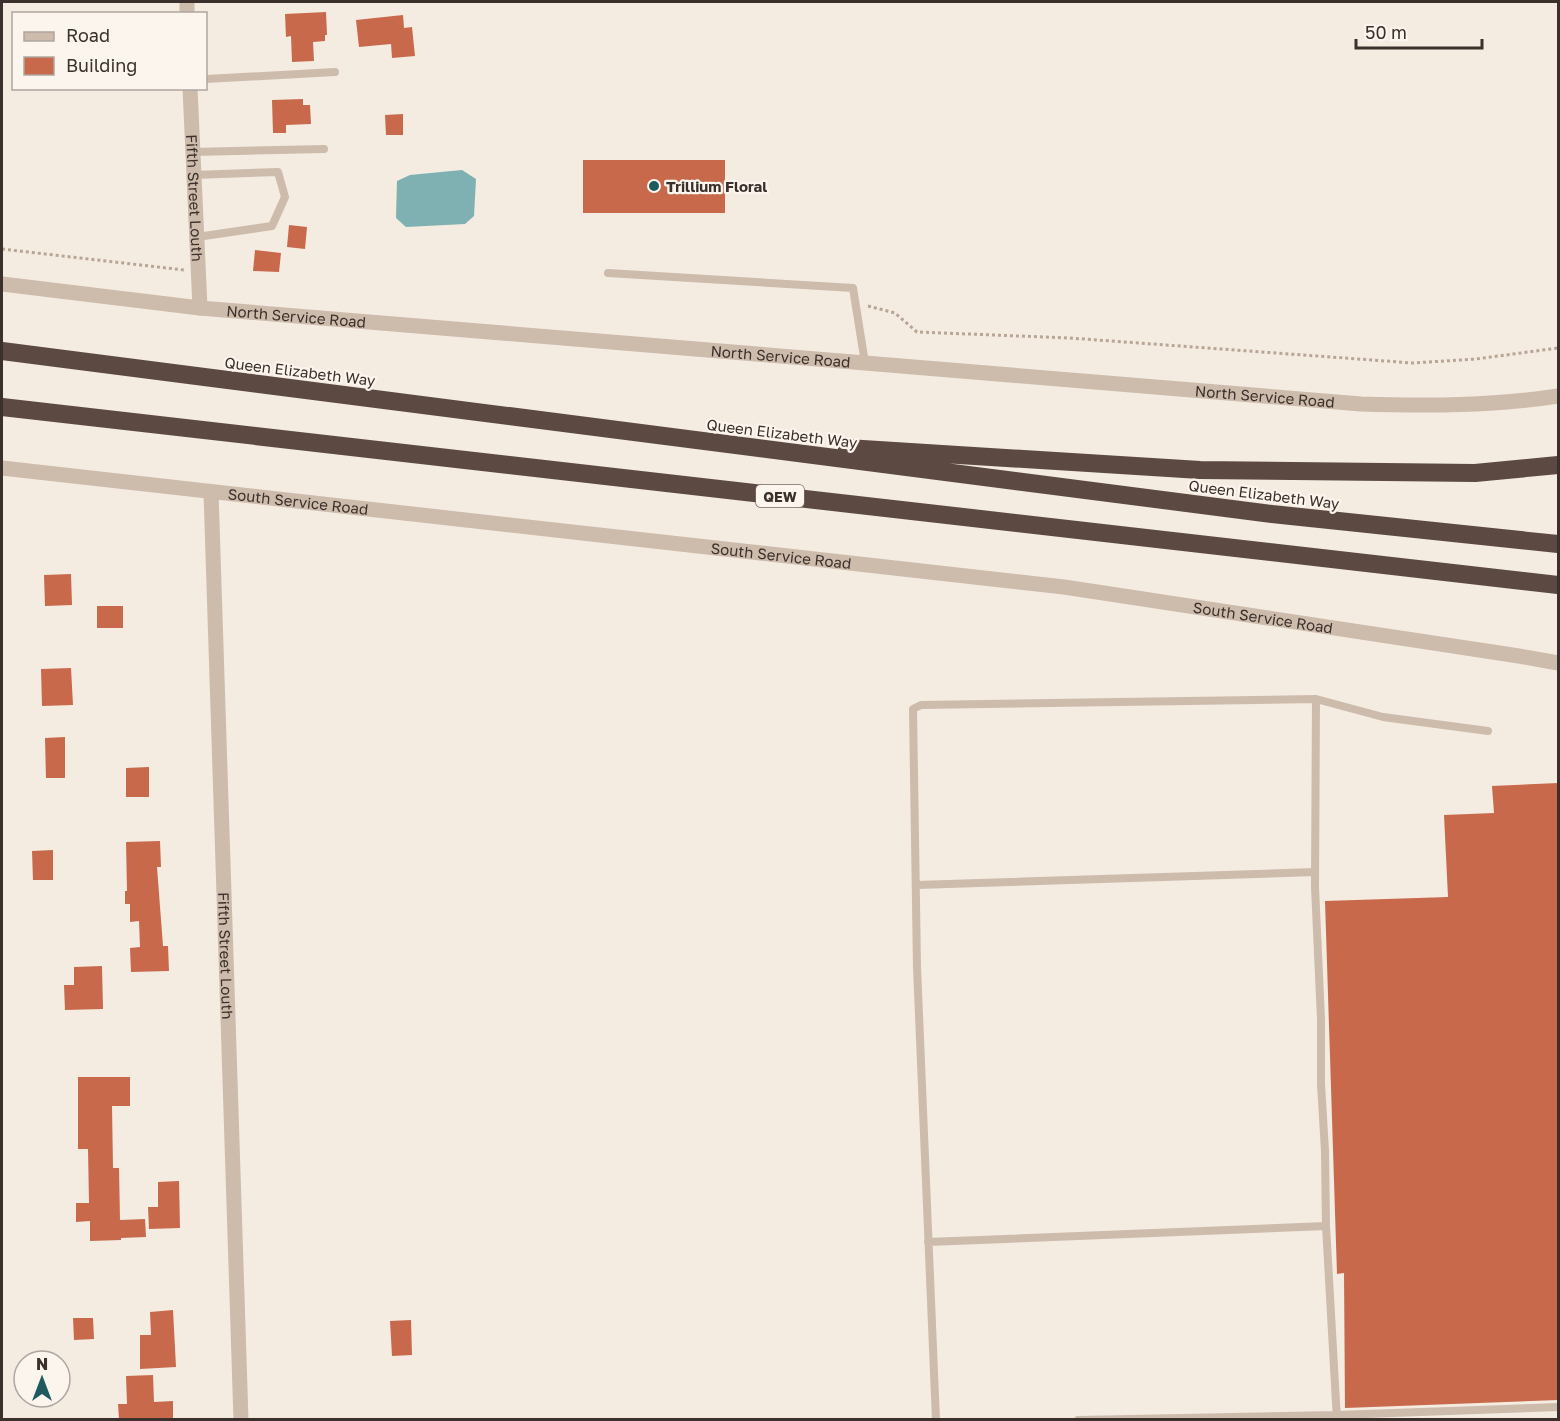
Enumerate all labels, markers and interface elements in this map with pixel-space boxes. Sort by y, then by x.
legend [12,12,207,90]
scale bar [1356,12,1482,50]
text: 50 m [1365,21,1407,43]
text: Road [66,24,110,46]
text: Building [66,54,137,76]
street label: Fifth Street Louth [183,134,207,262]
place label: Trillium Floral [666,177,767,195]
marker: Trillium Floral [647,179,661,193]
street label: North Service Road [226,301,367,331]
street label: North Service Road [710,341,851,371]
street label: Queen Elizabeth Way [224,353,377,389]
street label: North Service Road [1194,381,1335,411]
street label: Queen Elizabeth Way [706,415,859,451]
street label: Queen Elizabeth Way [1188,476,1341,512]
street label: South Service Road [227,484,369,518]
road number: QEW [756,485,804,507]
street label: South Service Road [710,538,852,572]
street label: South Service Road [1192,598,1334,637]
street label: Fifth Street Louth [215,892,237,1020]
north arrow [12,1349,72,1409]
text: N [36,1354,48,1374]

